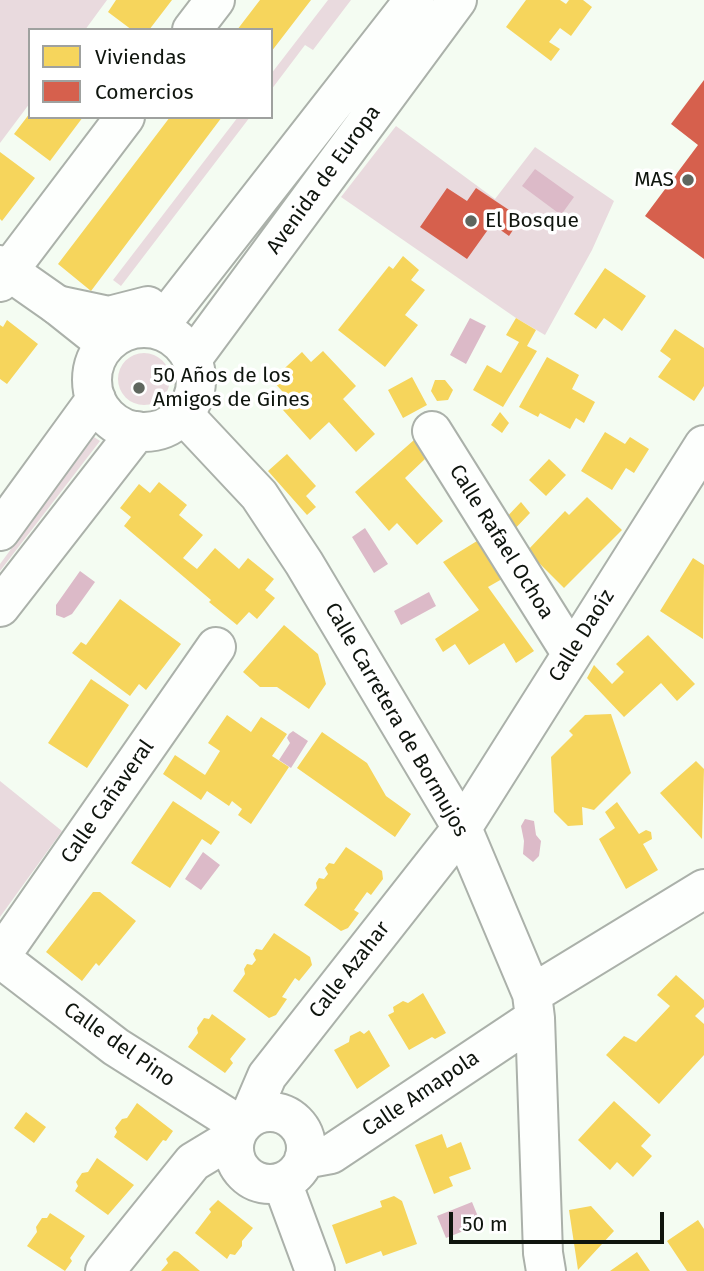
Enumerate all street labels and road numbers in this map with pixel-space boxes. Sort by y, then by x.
street label: Avenida de Europa [262,101,386,259]
street label: Calle Rafael Ochoa [443,460,559,624]
street label: Calle Daoíz [544,585,620,687]
street label: Calle Carretera de Bormujos [319,599,473,841]
street label: Calle Cañaveral [56,735,160,869]
street label: Calle Azahar [304,916,396,1024]
street label: Calle del Pino [58,997,180,1093]
street label: Calle Amapola [358,1046,484,1142]

